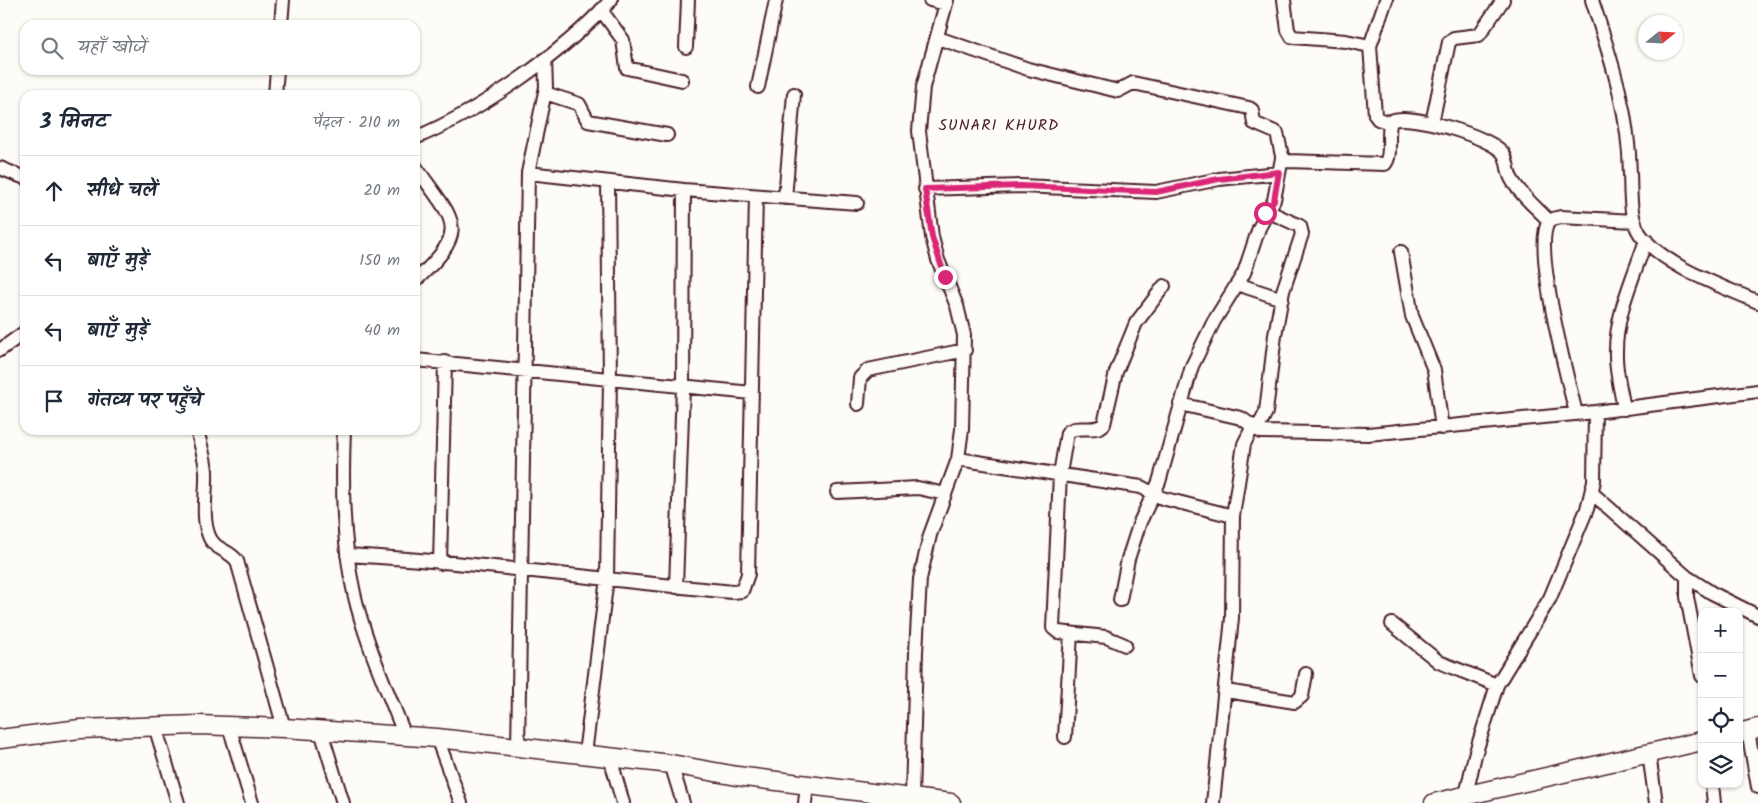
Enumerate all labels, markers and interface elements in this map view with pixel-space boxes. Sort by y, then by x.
north arrow [1638,15,1683,60]
search box [20,20,420,75]
text: यहाँ खोजें [78,33,147,63]
icon: search [38,34,66,62]
text: 3 मिनट [40,106,107,139]
text: पैदल · 210 m [314,110,400,135]
district label: SUNARI KHURD [939,113,1059,138]
text: सीधे चलें [87,176,157,206]
icon: ahead [40,177,68,205]
text: 20 m [364,178,400,203]
route start [1254,202,1277,225]
text: बाएँ मुड़ें [87,246,148,276]
icon: left [40,247,68,275]
text: 150 m [359,248,400,273]
route end [934,266,957,289]
text: बाएँ मुड़ें [87,316,148,346]
icon: left [40,317,68,345]
text: 40 m [364,318,400,343]
text: गंतव्य पर पहुँचे [87,386,202,416]
icon: arrive [40,387,68,415]
map controls [1698,608,1743,788]
button: + [1698,608,1743,653]
button: − [1698,653,1743,698]
button: locate [1698,698,1743,743]
button: layers [1698,743,1743,788]

